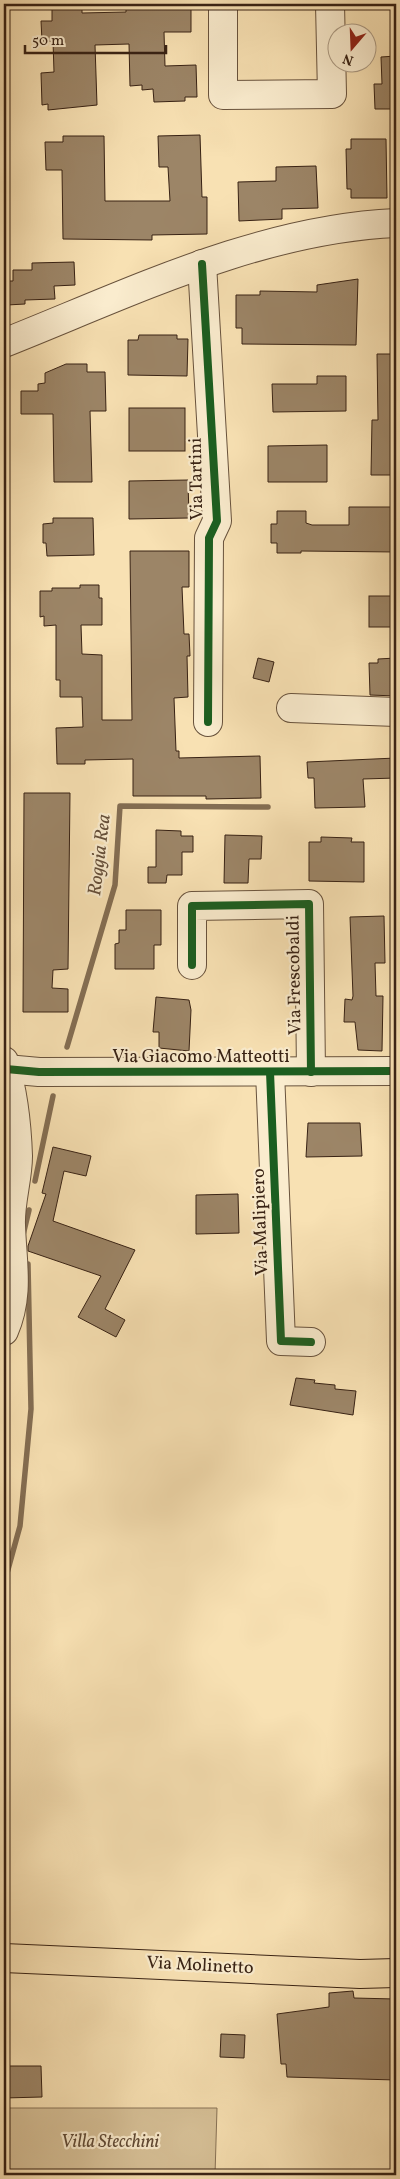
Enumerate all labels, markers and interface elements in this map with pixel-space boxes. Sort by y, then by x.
scale bar [25,22,166,54]
north arrow [328,22,378,72]
text: 50 m [32,31,64,52]
text: N [340,48,356,70]
street label: Via Tartini [184,437,210,521]
water label: Roggia Rea [82,813,118,897]
street label: Via Frescobaldi [281,915,309,1035]
street label: Via Giacomo Matteotti [112,1045,290,1070]
street label: Via Malipiero [247,1168,275,1276]
street label: Via Molinetto [146,1951,254,1981]
park label: Villa Stecchini [61,2130,160,2155]

